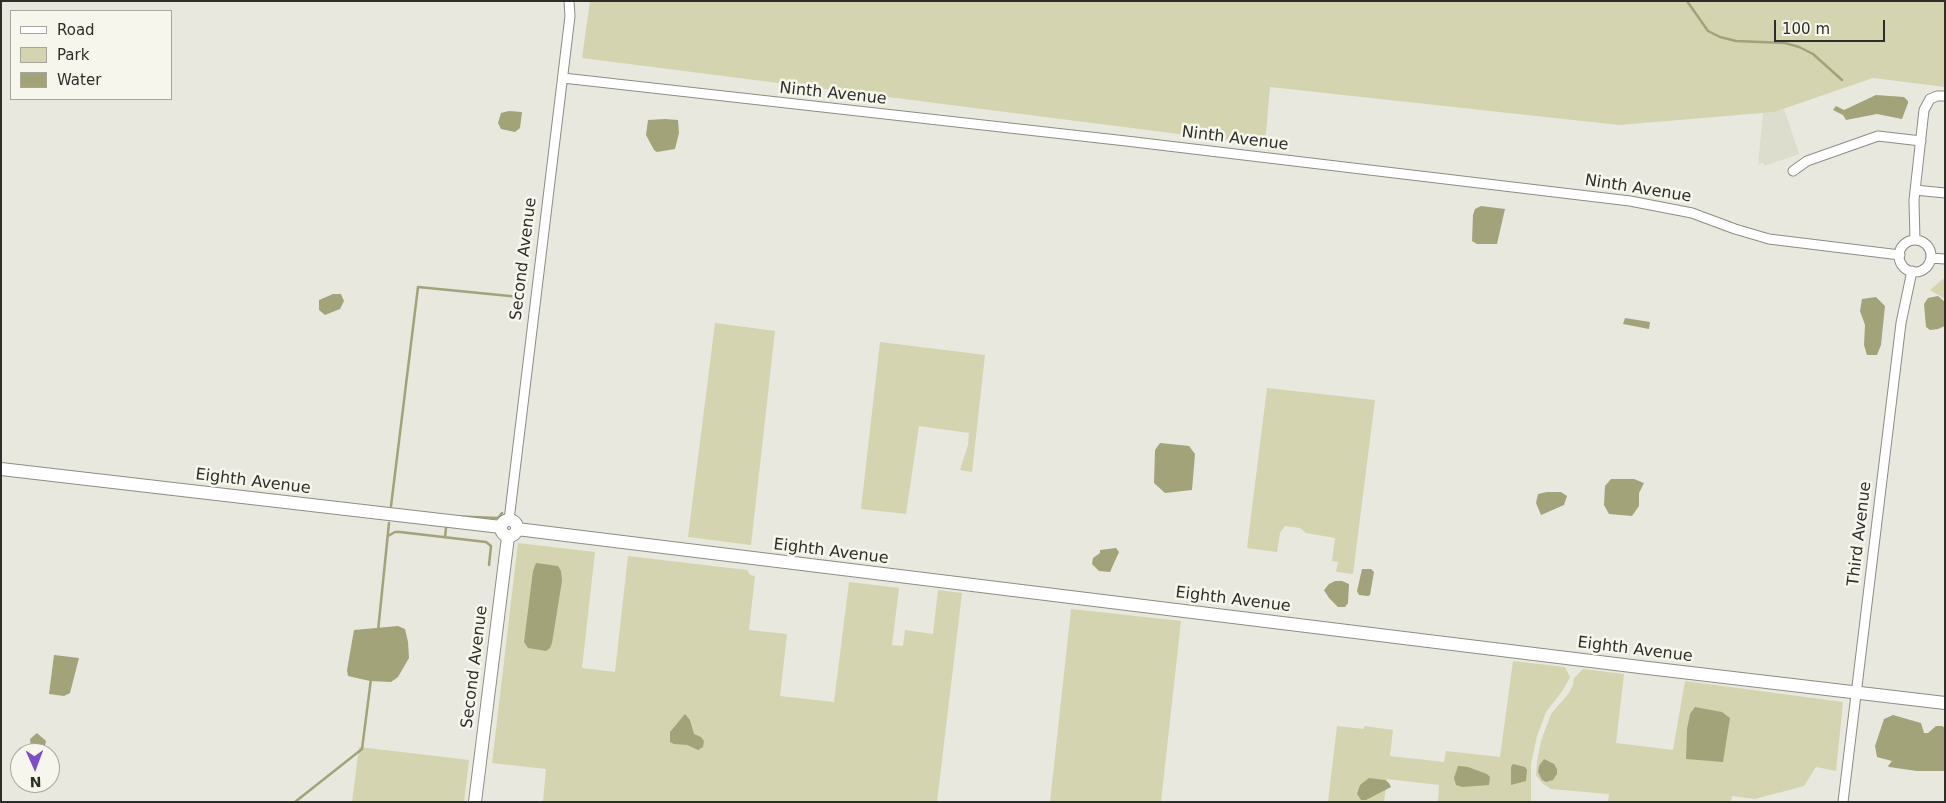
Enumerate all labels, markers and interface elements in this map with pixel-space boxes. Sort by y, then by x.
legend [10,10,172,100]
scale bar [1776,10,1887,42]
text: 100 m [1782,20,1830,38]
text: Road [57,21,95,39]
text: Park [57,46,89,64]
text: Water [57,71,101,89]
street label: Ninth Avenue [779,79,887,109]
street label: Ninth Avenue [1180,123,1290,155]
street label: Ninth Avenue [1583,171,1693,207]
street label: Second Avenue [507,197,541,321]
street label: Eighth Avenue [194,465,312,499]
street label: Third Avenue [1844,481,1876,587]
street label: Eighth Avenue [772,535,890,569]
street label: Eighth Avenue [1174,583,1292,617]
street label: Second Avenue [458,605,492,729]
street label: Eighth Avenue [1576,633,1694,667]
north arrow [10,743,60,793]
text: N [29,774,42,790]

